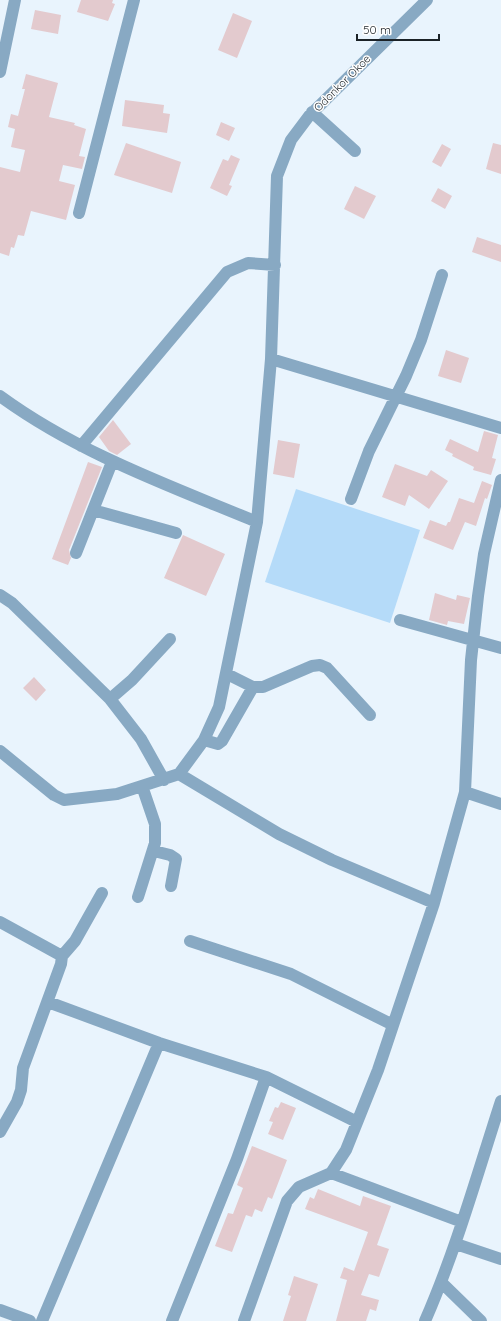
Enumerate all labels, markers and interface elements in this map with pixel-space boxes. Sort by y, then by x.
scale bar [357,16,439,42]
text: 50 m [363,22,391,37]
street label: Odonkor Okoe [311,52,373,114]

